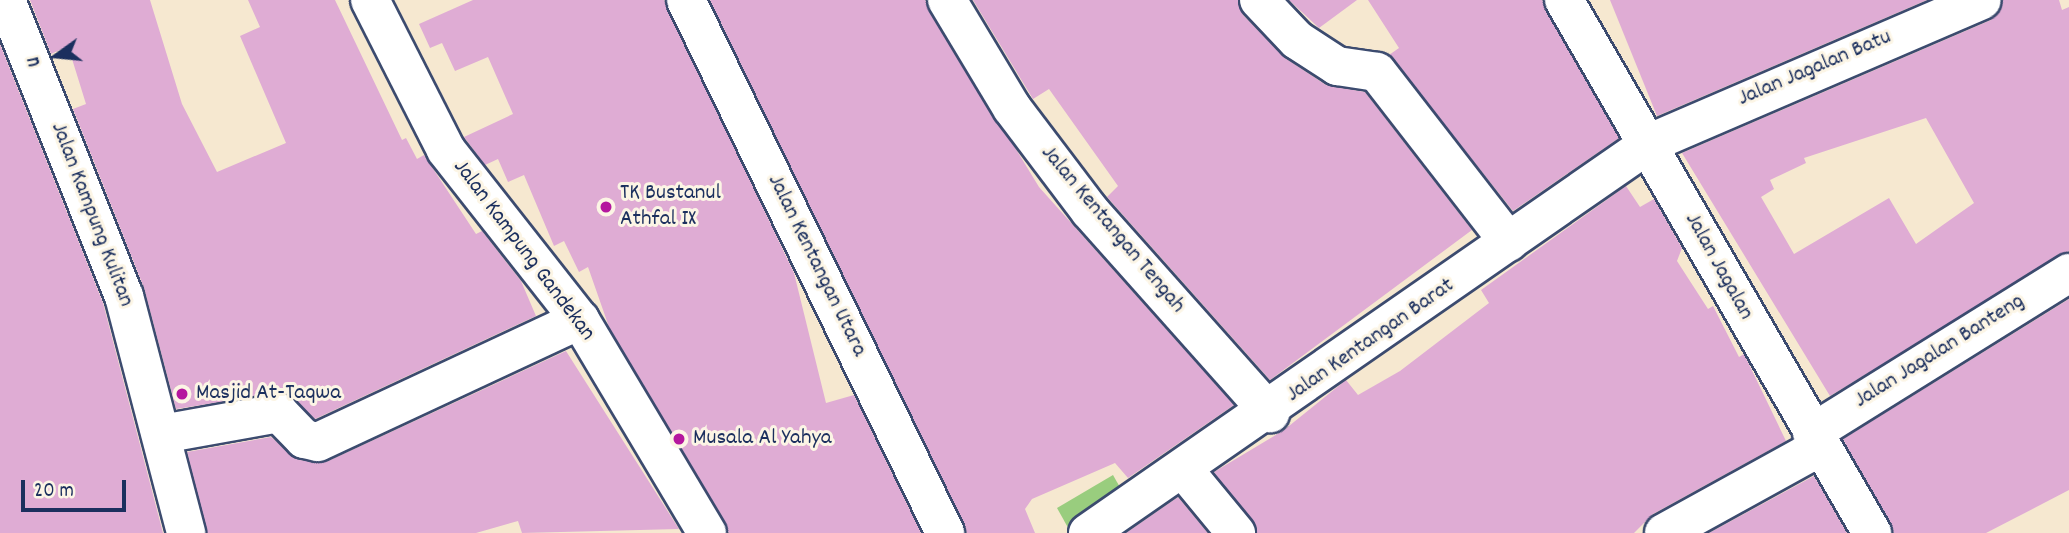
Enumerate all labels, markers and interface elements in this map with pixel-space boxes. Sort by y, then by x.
north arrow [21,21,91,91]
street label: Jalan Jagalan Batu [1734,24,1896,114]
text: U [21,54,49,69]
street label: Jalan Kampung Kulitan [43,119,139,311]
street label: Jalan Kentangan Tengah [1034,140,1190,320]
street label: Jalan Kampung Gandekan [446,155,600,347]
street label: Jalan Kentangan Utara [760,171,872,361]
place label: TK Bustanul Athfal IX [620,180,721,234]
marker: TK Bustanul Athfal IX [598,199,614,215]
street label: Jalan Jagalan [1677,209,1759,325]
street label: Jalan Kentangan Barat [1282,273,1460,409]
street label: Jalan Jagalan Banteng [1850,289,2030,415]
place label: Masjid At-Taqwa [196,380,341,408]
marker: Masjid At-Taqwa [174,386,190,402]
place label: Musala Al Yahya [693,425,832,453]
marker: Musala Al Yahya [671,431,687,447]
scale bar [24,466,130,510]
text: 20 m [34,477,74,507]

